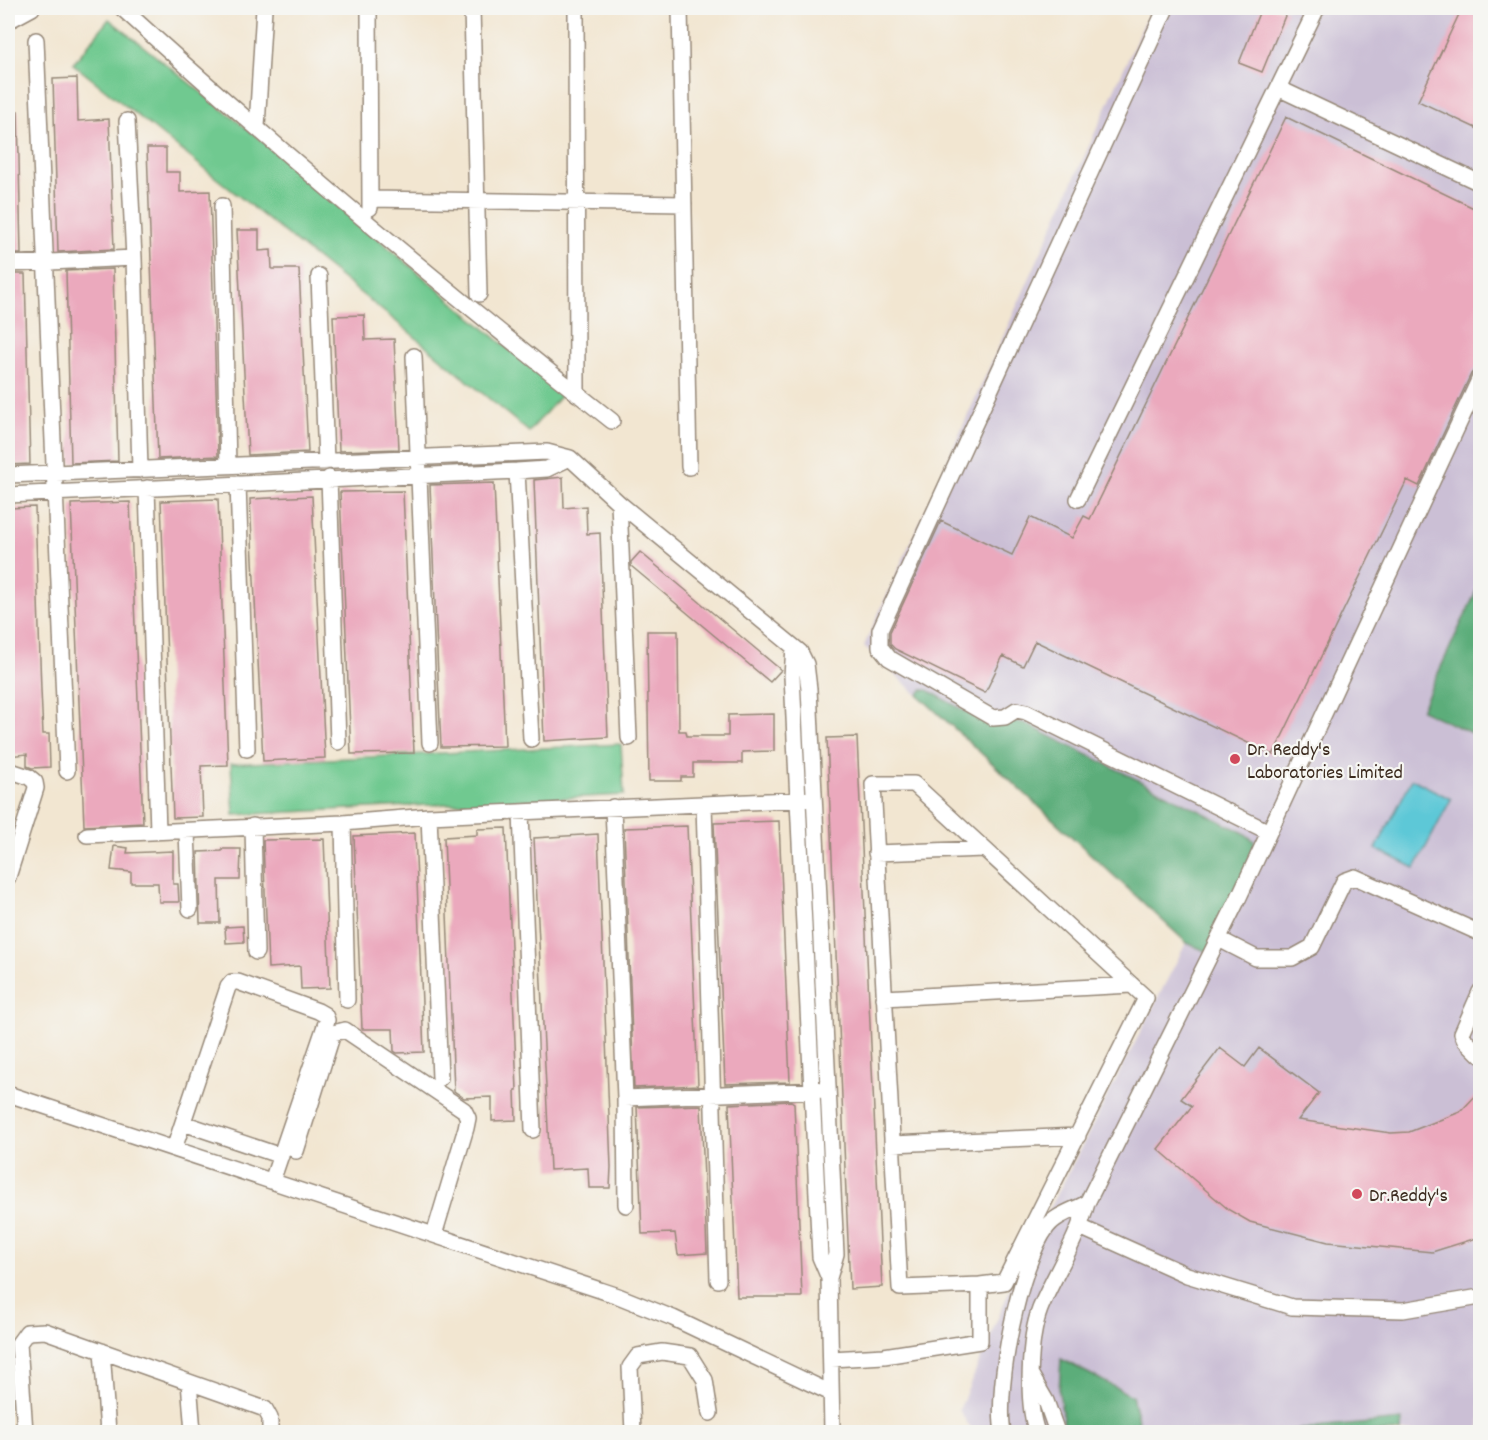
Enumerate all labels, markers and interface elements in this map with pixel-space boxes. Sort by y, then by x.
place label: Dr. Reddy's Laboratories Limited [1247,737,1403,788]
marker: Dr. Reddy's Laboratories Limited [1228,752,1242,766]
place label: Dr.Reddy's [1369,1183,1448,1211]
marker: Dr.Reddy's [1350,1187,1364,1201]

